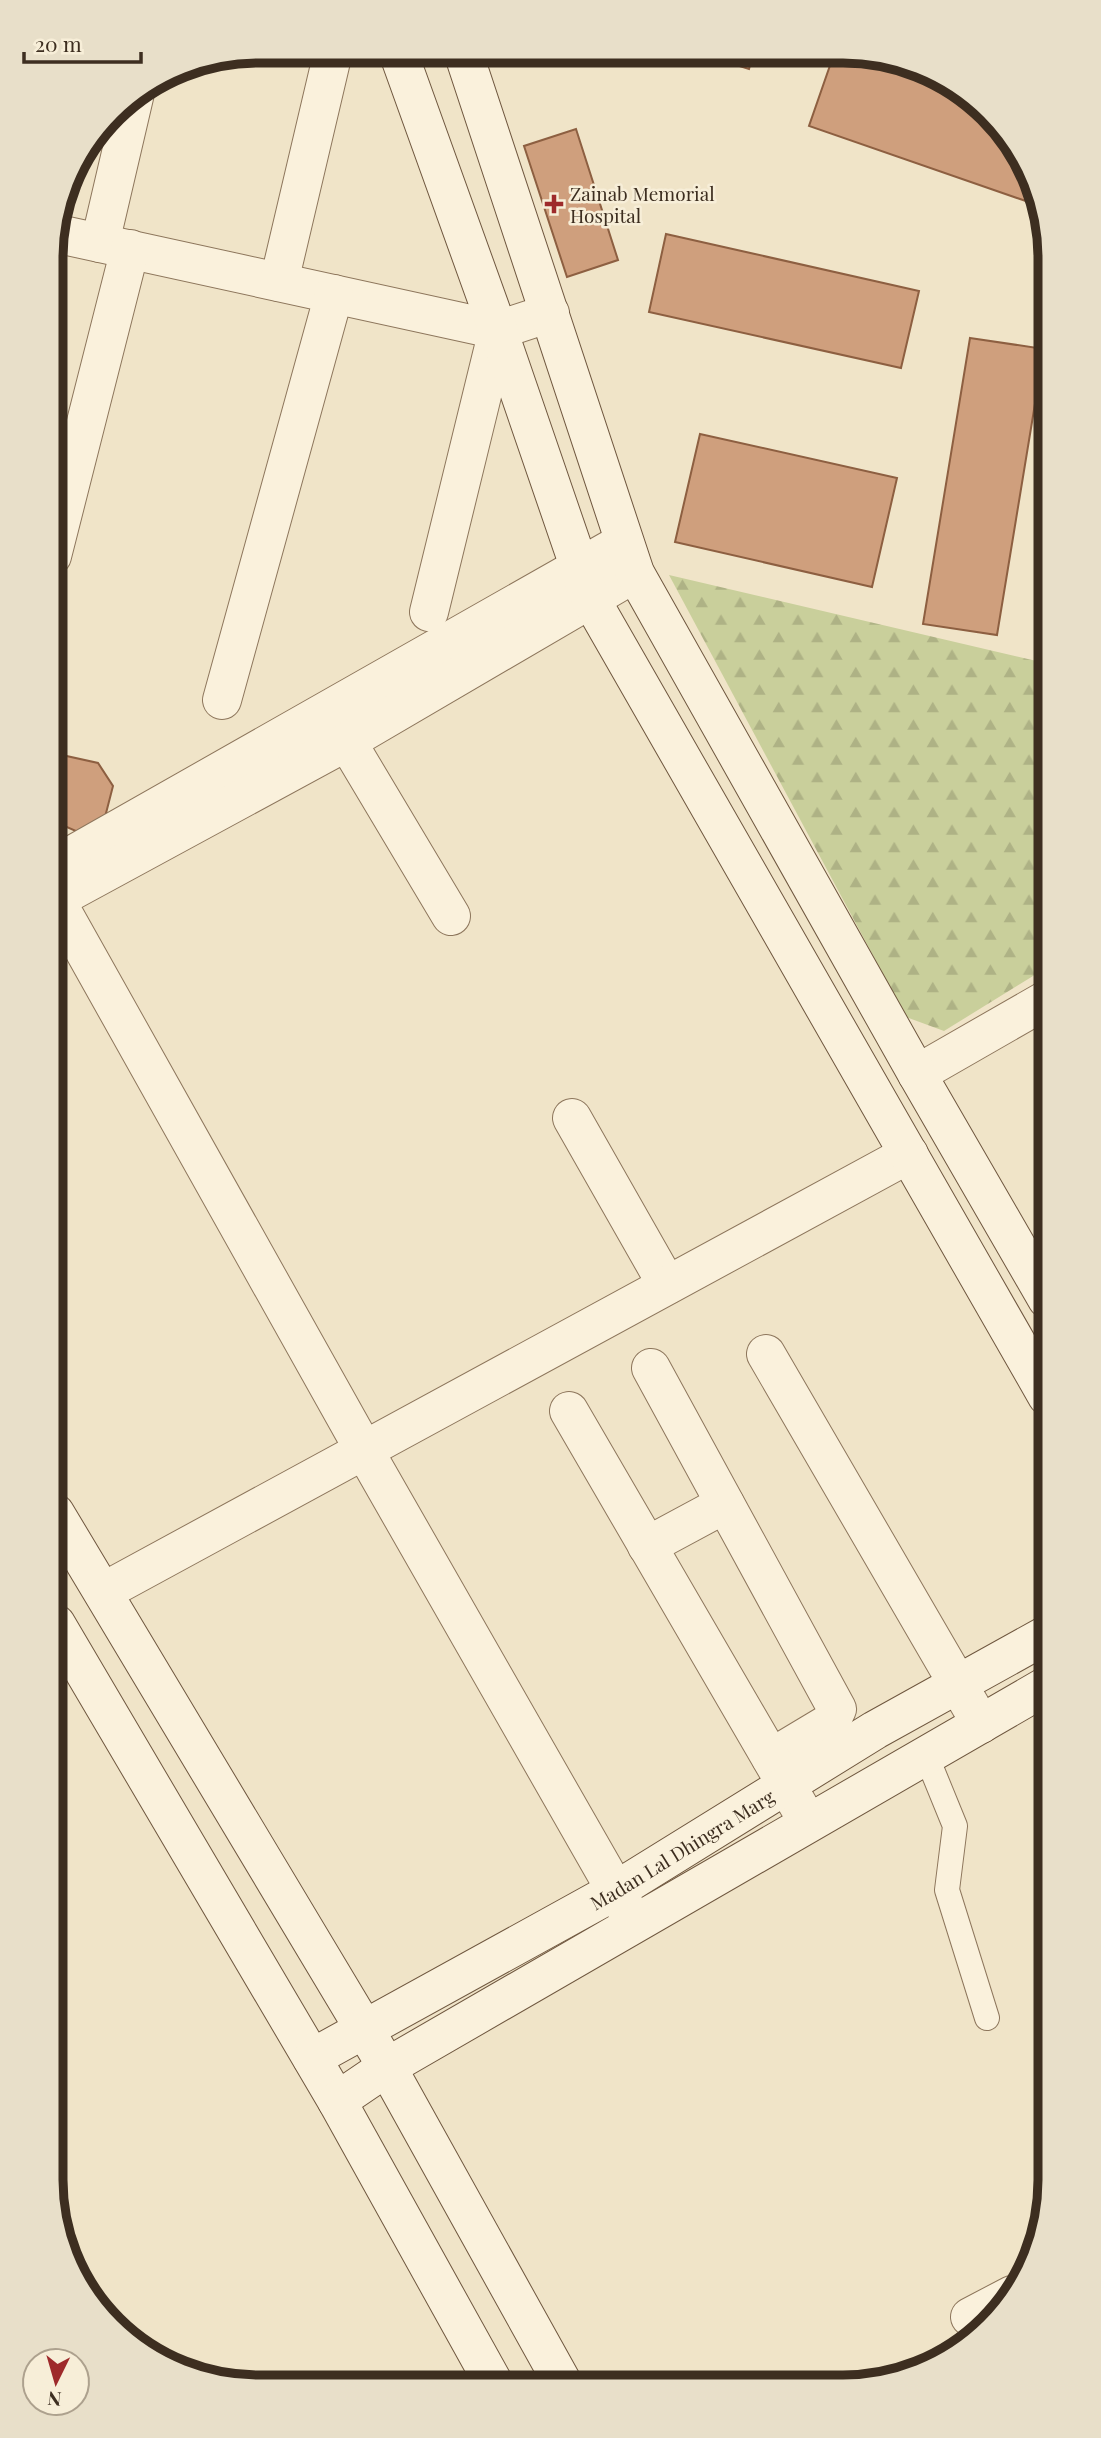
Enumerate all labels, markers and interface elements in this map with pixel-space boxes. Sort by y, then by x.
scale bar [24,21,142,65]
text: 20 m [35,29,82,57]
place label: Zainab Memorial Hospital [570,180,715,228]
marker: Zainab Memorial Hospital [544,194,564,214]
street label: Madan Lal Dhingra Marg [585,1783,779,1915]
north arrow [21,2347,91,2417]
text: N [46,2386,62,2413]

